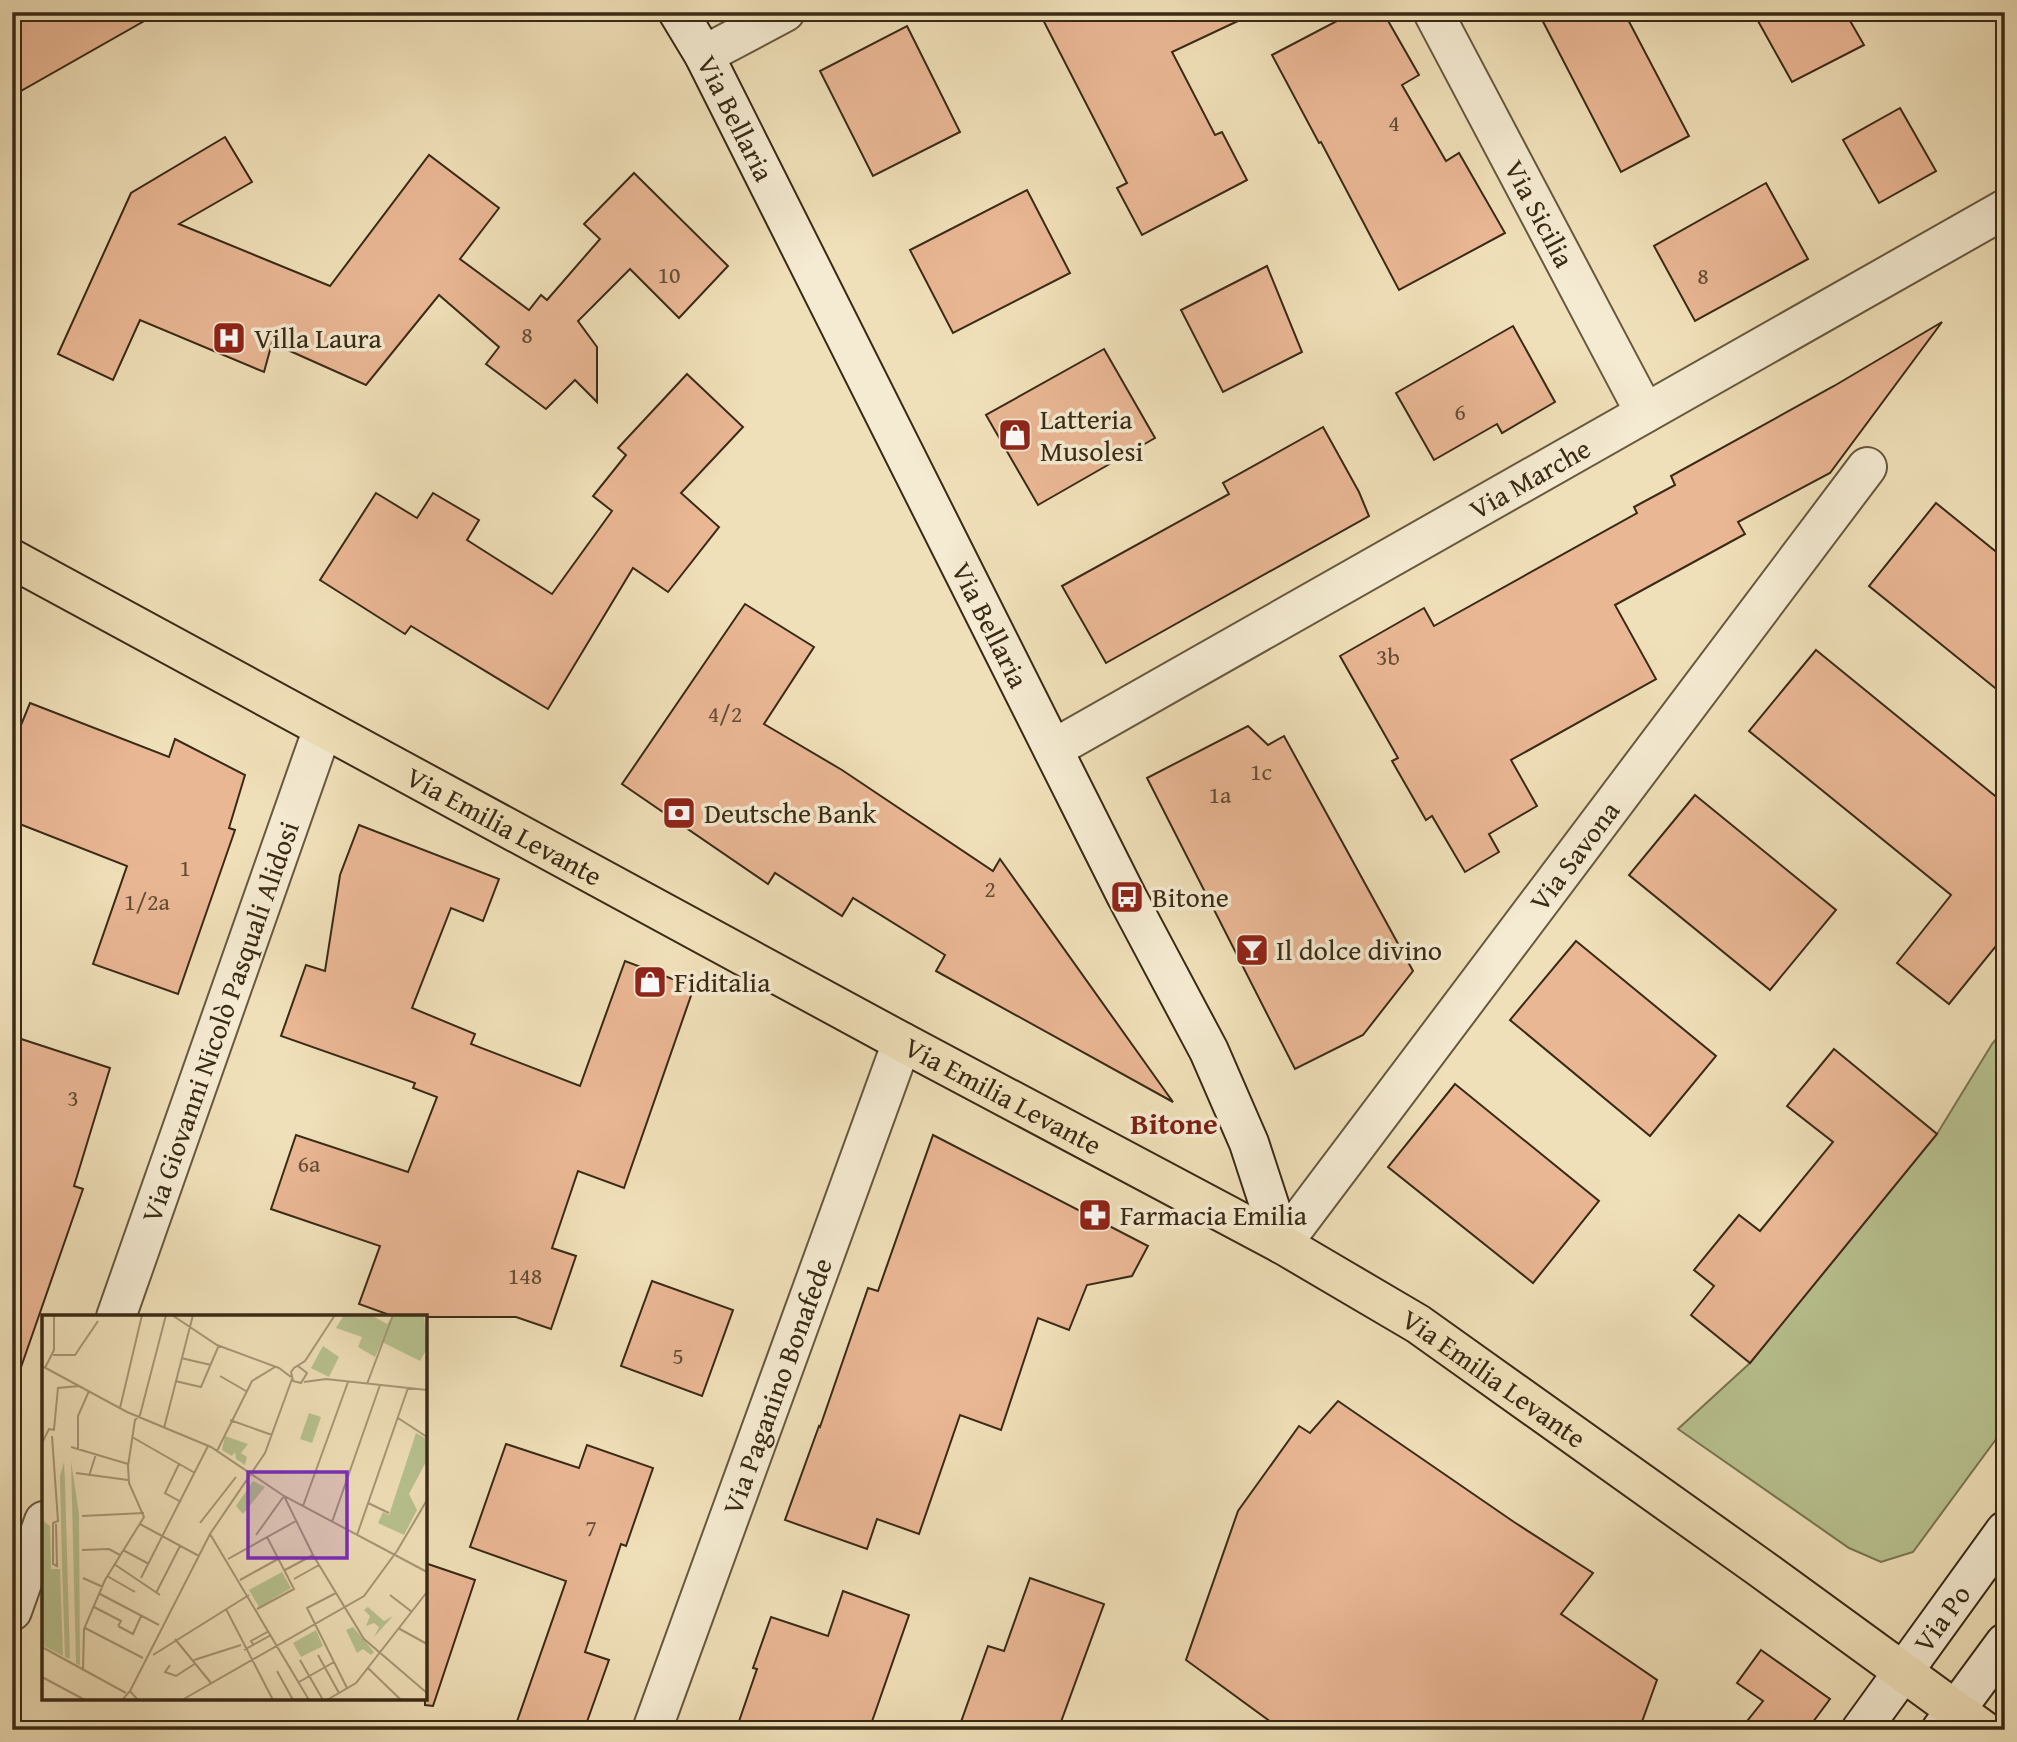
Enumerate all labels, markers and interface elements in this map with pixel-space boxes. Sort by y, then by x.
street label: Via Bellaria [687,48,785,189]
house number: 4 [1388,105,1400,140]
street label: Via Sicilia [1495,152,1586,275]
house number: 10 [657,257,681,292]
house number: 8 [1697,258,1709,293]
place label: Villa Laura [254,317,383,358]
house number: 8 [521,317,533,352]
hospital icon: Villa Laura [210,319,248,357]
house number: 6 [1454,394,1466,429]
place label: Latteria Musolesi [1040,398,1144,471]
shop icon: Latteria Musolesi [996,416,1034,454]
street label: Via Marche [1461,427,1598,529]
street label: Via Bellaria [942,555,1040,695]
house number: 3b [1376,639,1400,674]
house number: 4/2 [708,696,742,731]
house number: 1c [1250,754,1272,789]
street label: Via Emilia Levante [399,756,610,896]
house number: 1a [1209,777,1232,812]
street label: Via Savona [1519,791,1629,919]
place label: Deutsche Bank [704,792,877,833]
bank icon: Deutsche Bank [660,794,698,832]
street label: Via Giovanni Nicolò Pasquali Alidosi [130,815,309,1228]
house number: 1 [179,850,191,885]
house number: 2 [984,871,996,906]
place label: Bitone [1152,876,1229,917]
bus stop icon: Bitone [1108,878,1146,916]
house number: 1/2a [124,884,171,919]
place label: Il dolce divino [1276,929,1442,970]
bar icon: Il dolce divino [1233,931,1271,969]
place label: Fiditalia [674,961,771,1002]
shop icon: Fiditalia [631,963,669,1001]
street label: Via Emilia Levante [897,1026,1109,1164]
house number: 3 [67,1080,79,1115]
district label: Bitone [1130,1101,1218,1145]
house number: 6a [298,1146,321,1181]
place label: Farmacia Emilia [1120,1194,1308,1235]
pharmacy icon: Farmacia Emilia [1076,1196,1114,1234]
street label: Via Paganino Bonafede [711,1252,842,1520]
house number: 148 [508,1258,542,1293]
street label: Via Emilia Levante [1394,1298,1595,1458]
inset map [42,1315,427,1700]
house number: 5 [672,1338,684,1373]
house number: 7 [585,1510,597,1545]
street label: Via Po [1903,1576,1980,1660]

